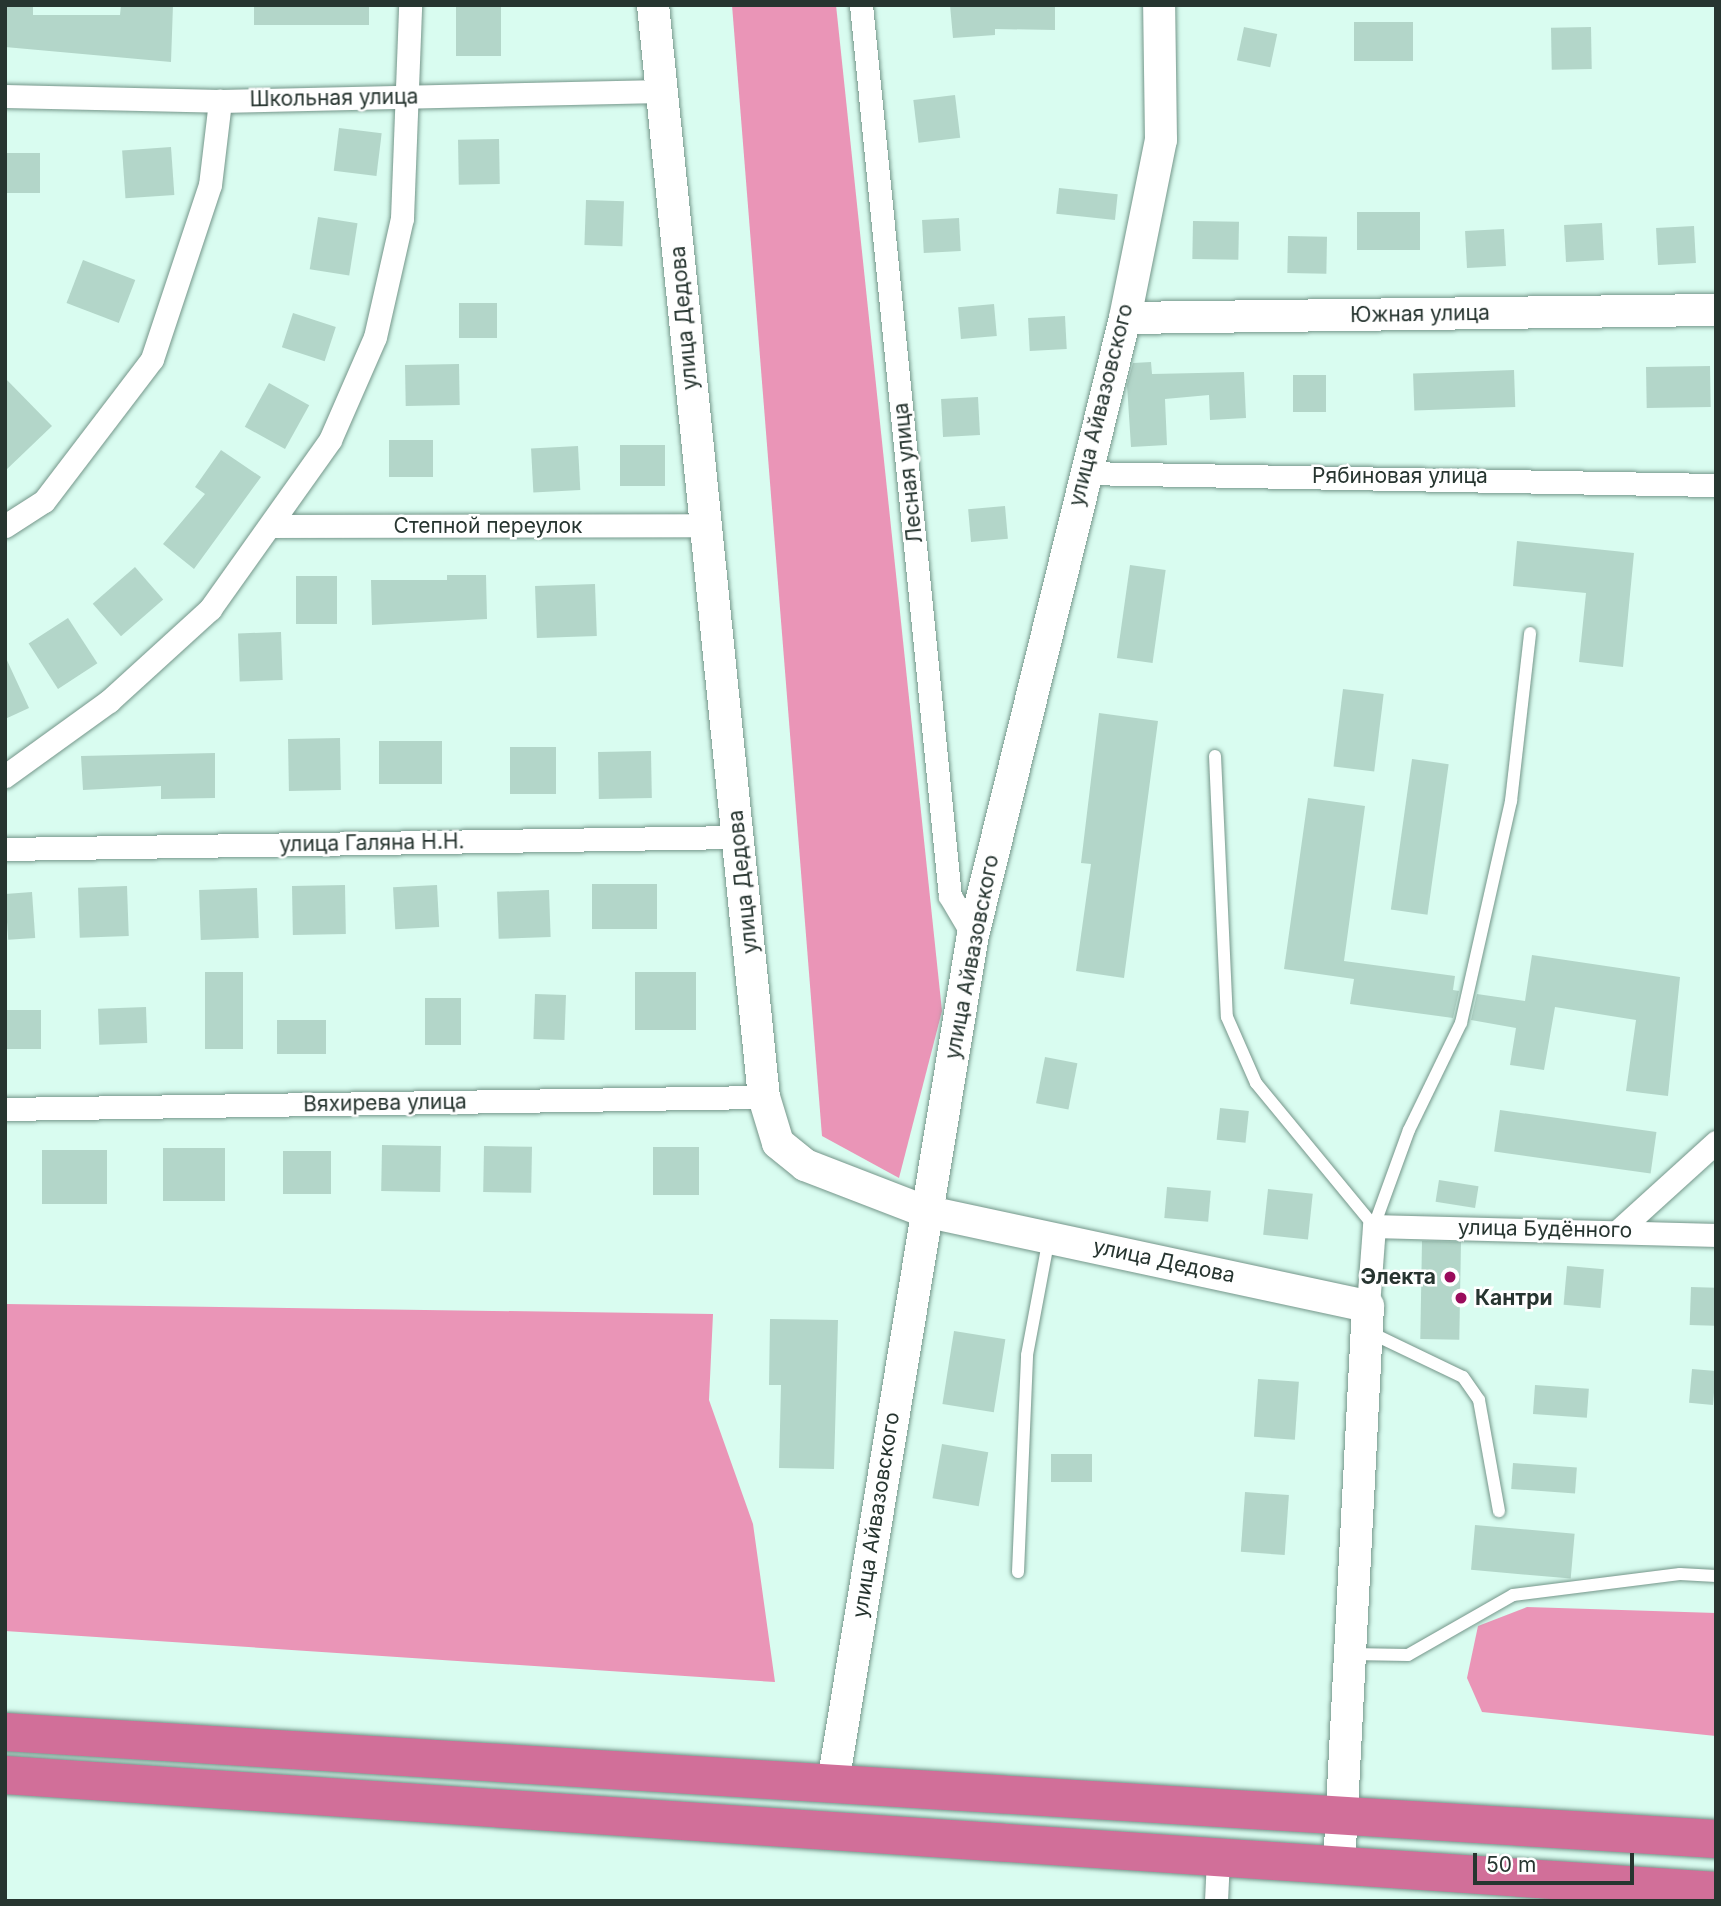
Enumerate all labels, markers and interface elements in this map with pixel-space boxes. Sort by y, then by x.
street label: Школьная улица [249,84,419,112]
street label: улица Дедова [665,245,703,391]
street label: Южная улица [1350,300,1490,328]
street label: улица Айвазовского [1064,301,1138,509]
street label: Лесная улица [888,401,928,545]
street label: Рябиновая улица [1312,463,1488,489]
street label: Степной переулок [394,513,582,539]
street label: улица Дедова [723,809,763,955]
street label: улица Галяна Н.Н. [279,829,465,857]
street label: улица Айвазовского [940,853,1004,1061]
street label: Вяхирева улица [303,1089,467,1117]
street label: улица Будённого [1458,1215,1632,1243]
street label: улица Дедова [1091,1234,1237,1288]
place label: Электа [1360,1264,1436,1290]
marker: Электа [1442,1269,1458,1285]
place label: Кантри [1475,1285,1553,1311]
marker: Кантри [1453,1290,1469,1306]
street label: улица Айвазовского [847,1410,905,1620]
scale bar [1476,1840,1637,1884]
text: 50 m [1486,1852,1536,1877]

